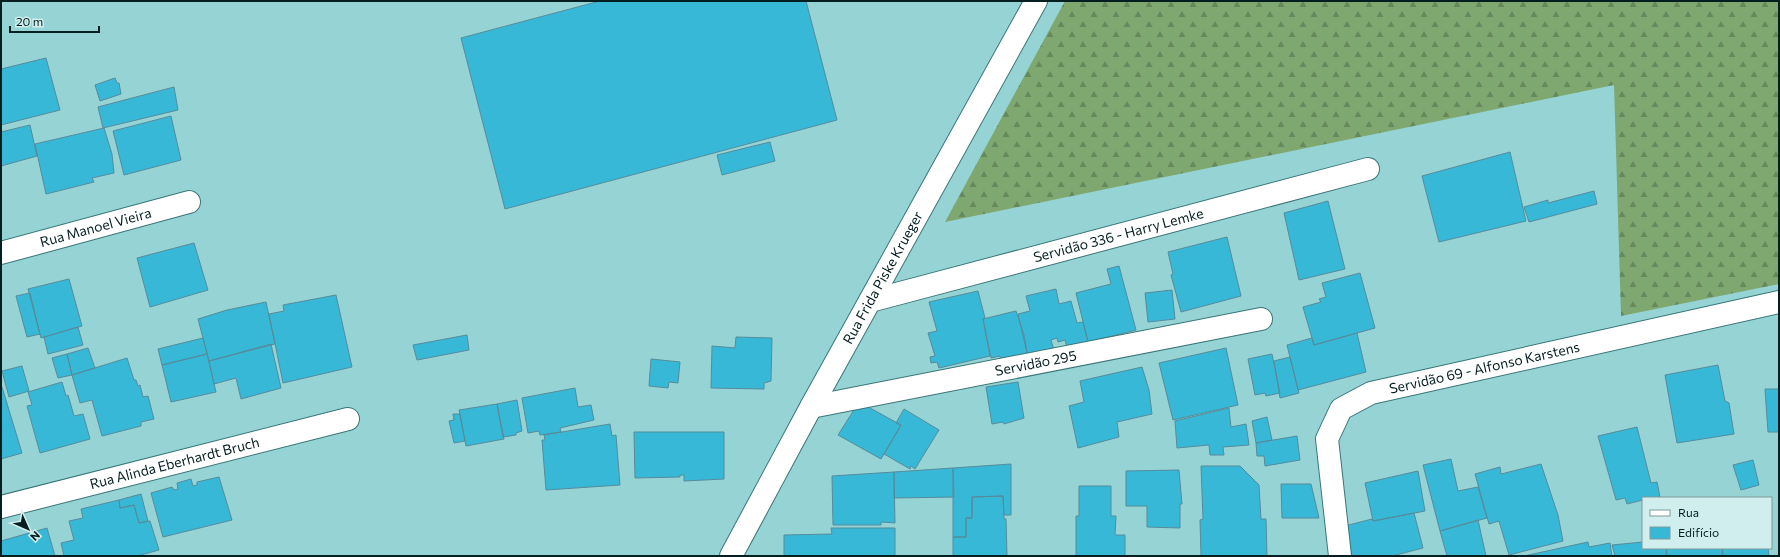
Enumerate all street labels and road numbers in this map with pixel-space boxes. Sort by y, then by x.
street label: Rua Manoel Vieira [38,204,153,250]
street label: Servidão 336 - Harry Lemke [1031,204,1205,265]
street label: Rua Frida Piske Krueger [839,208,926,347]
street label: Servidão 69 - Alfonso Karstens [1387,338,1581,397]
street label: Servidão 295 [993,346,1078,379]
street label: Rua Alinda Eberhardt Bruch [88,433,261,492]

